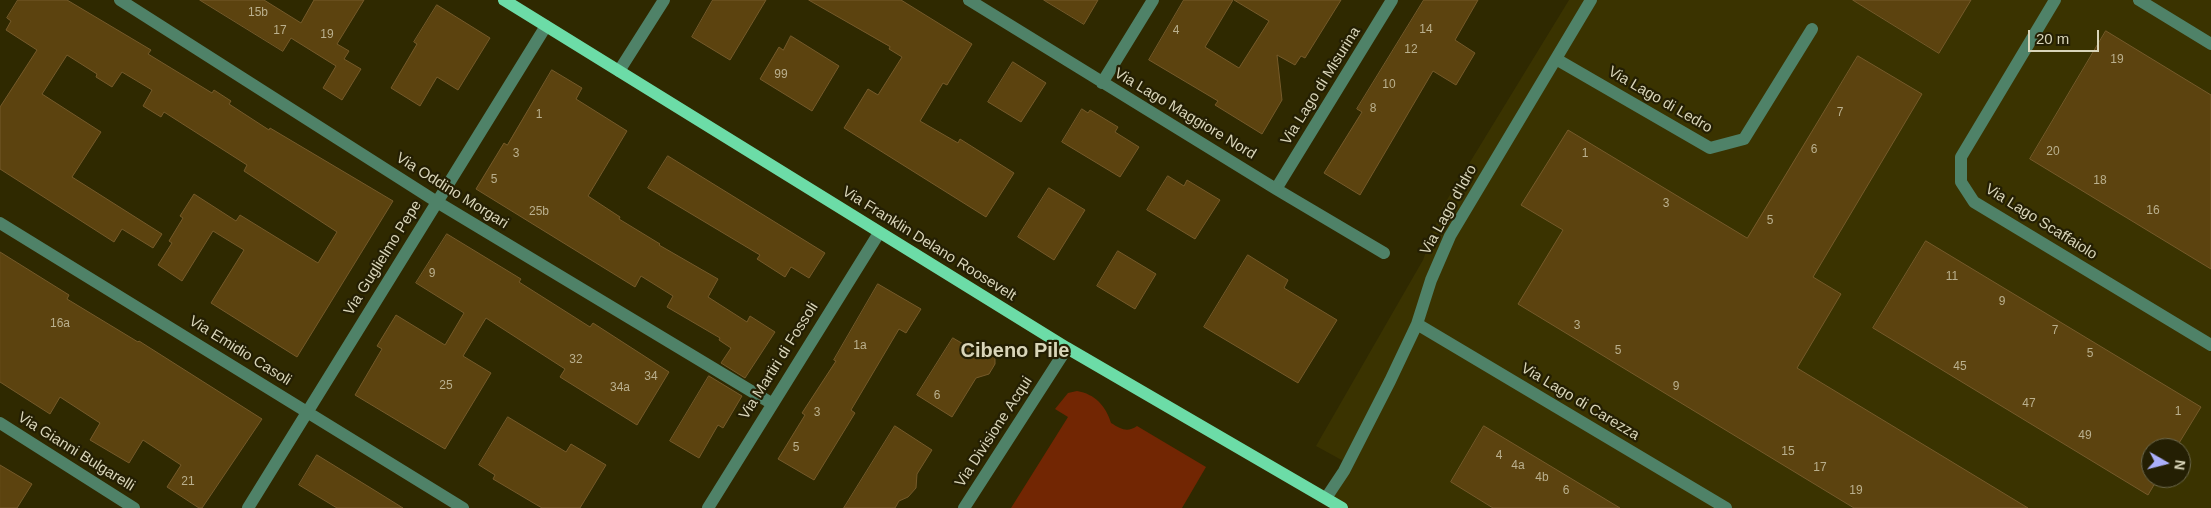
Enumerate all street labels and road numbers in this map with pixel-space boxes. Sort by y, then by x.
street label: Via Lago di Misurina [1277,24,1365,148]
street label: Via Lago di Ledro [1605,63,1715,137]
street label: Via Lago Maggiore Nord [1111,64,1259,164]
street label: Via Oddino Morgari [393,149,511,233]
street label: Via Lago d'Idro [1417,162,1481,258]
street label: Via Lago Scaffaiolo [1982,180,2100,264]
street label: Via Franklin Delano Roosevelt [839,183,1019,305]
street label: Via Guglielmo Pepe [340,197,426,319]
street label: Via Martiri di Fossoli [736,299,822,423]
street label: Via Emidio Casoli [186,312,294,390]
street label: Via Lago di Carezza [1518,360,1642,444]
street label: Via Divisione Acqui [952,373,1036,491]
street label: Via Gianni Bulgarelli [14,409,138,495]

